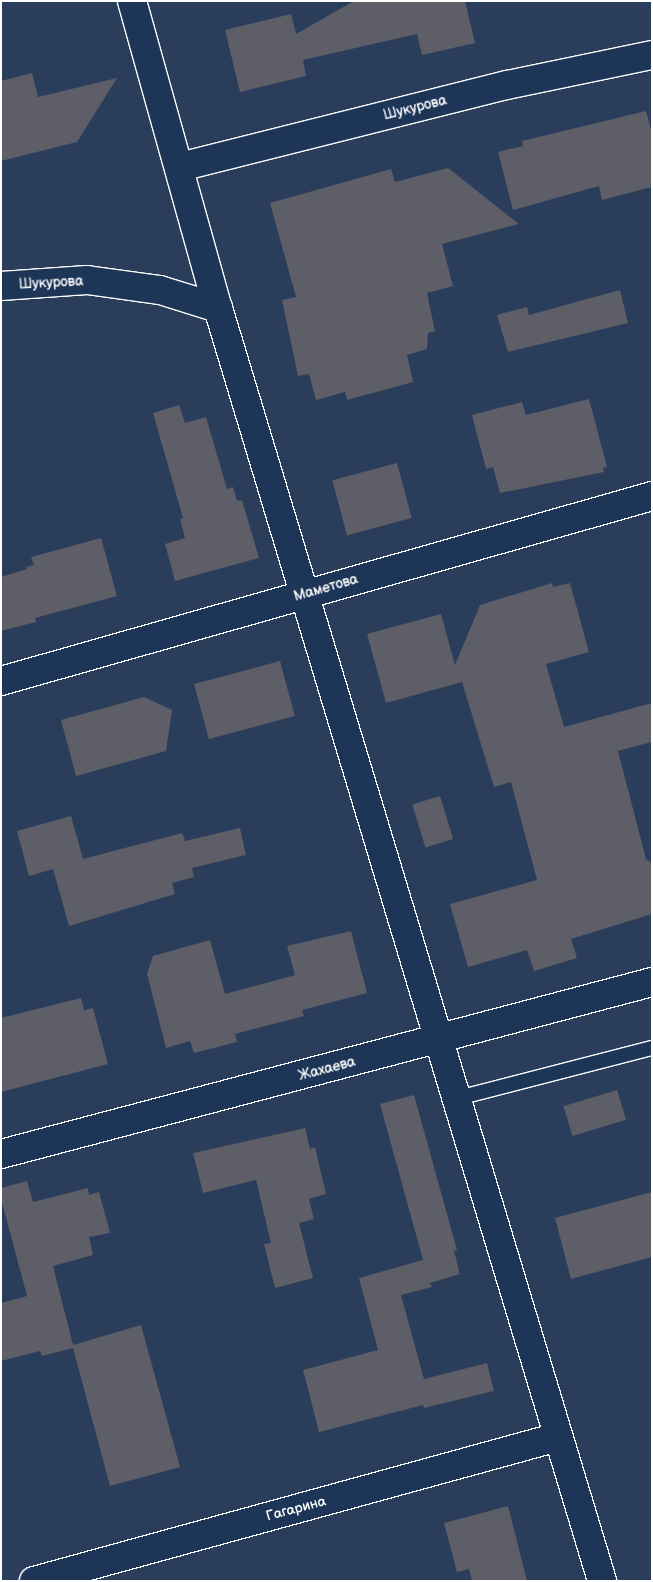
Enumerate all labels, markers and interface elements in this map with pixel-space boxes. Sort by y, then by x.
street label: Шукурова [382,92,448,124]
street label: Шукурова [18,273,84,293]
street label: Маметова [292,571,360,605]
street label: Жахаева [297,1053,357,1085]
street label: Гагарина [264,1493,328,1525]

